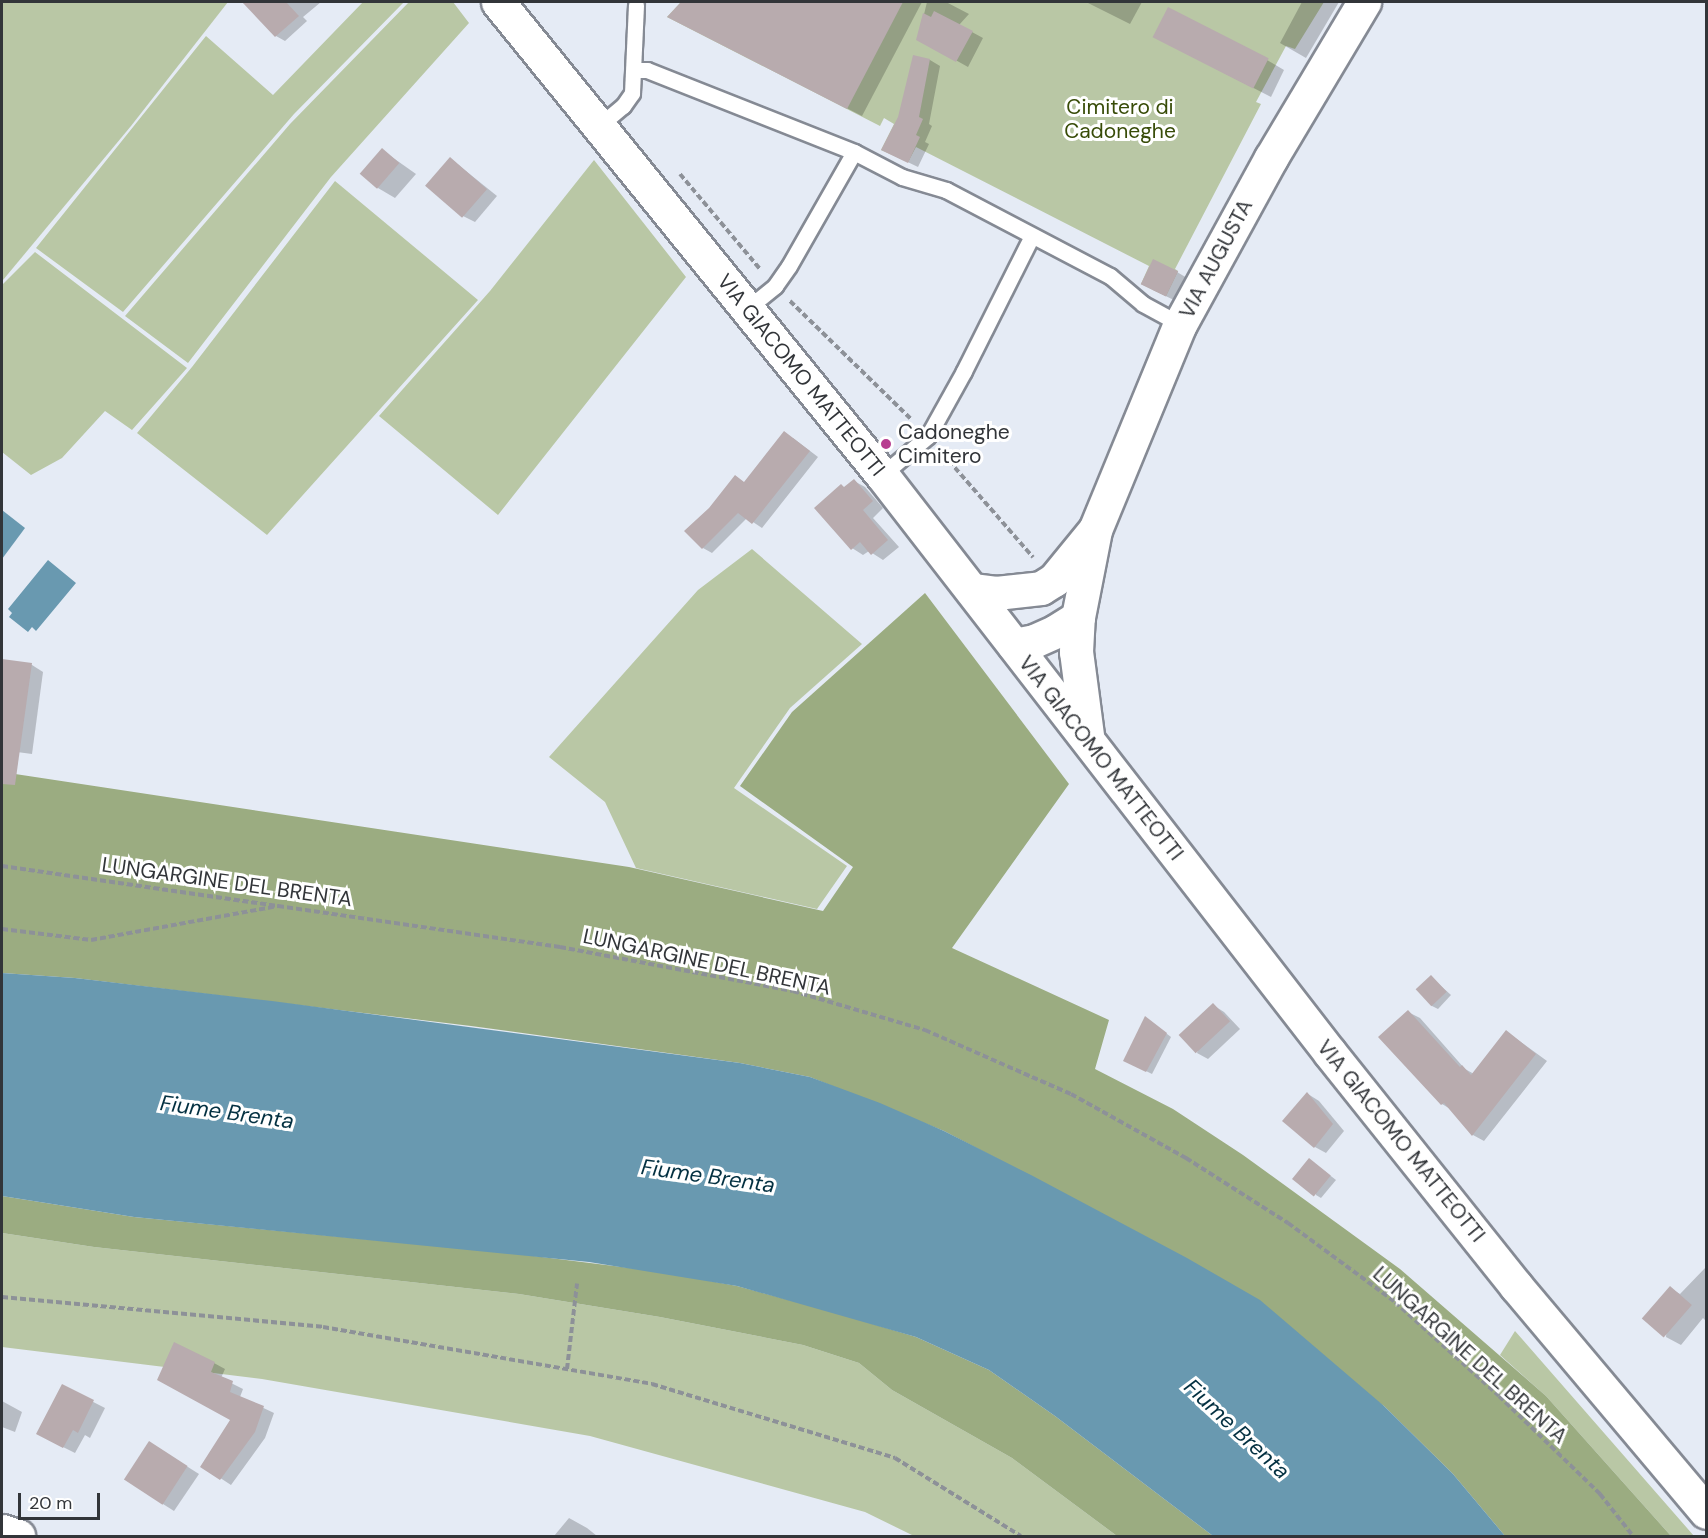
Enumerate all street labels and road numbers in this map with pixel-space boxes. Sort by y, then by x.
street label: VIA AUGUSTA [1174,195,1258,323]
street label: VIA GIACOMO MATTEOTTI [712,269,890,481]
street label: VIA GIACOMO MATTEOTTI [1013,651,1189,865]
street label: LUNGARGINE DEL BRENTA [100,852,354,912]
street label: LUNGARGINE DEL BRENTA [581,923,833,1001]
street label: VIA GIACOMO MATTEOTTI [1312,1035,1490,1247]
street label: LUNGARGINE DEL BRENTA [1368,1261,1572,1449]

